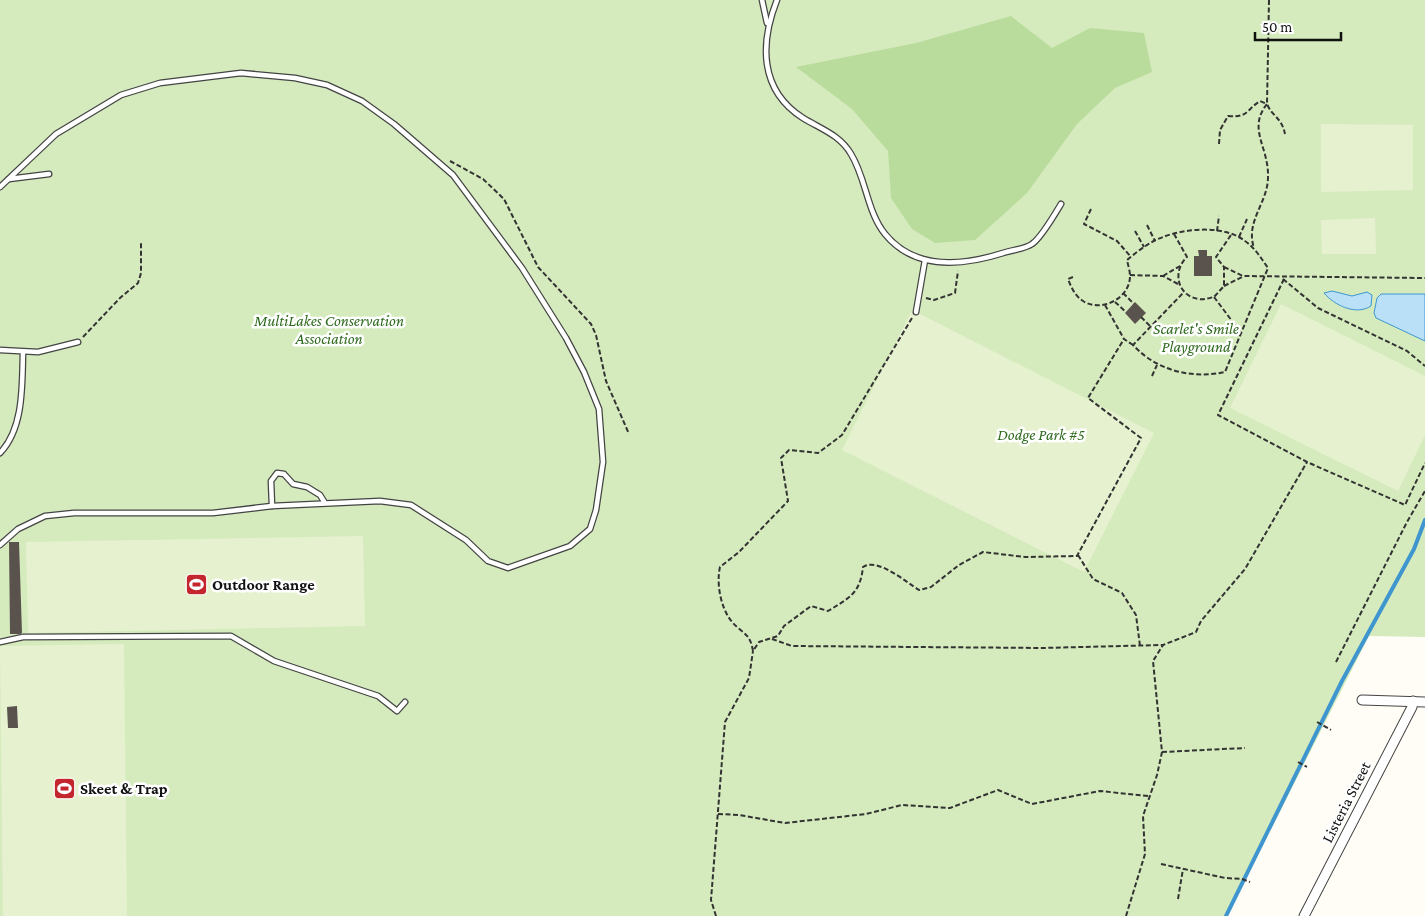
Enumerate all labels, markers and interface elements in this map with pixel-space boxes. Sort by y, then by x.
scale bar [1255,10,1341,42]
text: 50 m [1262,19,1292,35]
park label: MultiLakes Conservation Association [253,312,404,347]
park label: Scarlet's Smile Playground [1153,320,1239,356]
park label: Dodge Park #5 [997,426,1085,444]
sports icon: Outdoor Range [184,572,208,596]
place label: Outdoor Range [212,576,315,593]
street label: Listeria Street [1318,758,1374,845]
sports icon: Skeet & Trap [52,776,76,800]
place label: Skeet & Trap [80,780,168,797]

